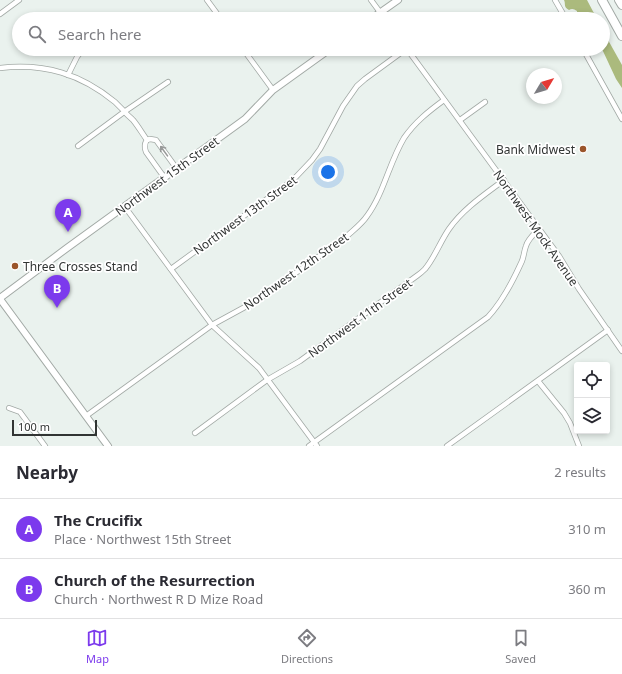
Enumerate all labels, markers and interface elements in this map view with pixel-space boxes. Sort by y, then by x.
search box [12,12,610,56]
icon: search [26,23,48,45]
text: Search here [58,24,141,44]
north arrow [526,68,562,104]
street label: Northwest 15th Street [112,132,223,219]
place label: Bank Midwest [496,141,576,158]
marker: Bank Midwest [578,144,588,154]
one-way arrow [159,145,168,156]
your location [318,162,338,182]
street label: Northwest Mock Avenue [489,167,583,290]
street label: Northwest 13th Street [190,171,301,258]
pin: A [55,199,81,232]
street label: Northwest 12th Street [240,228,352,314]
place label: Three Crosses Stand [23,258,138,275]
marker: Three Crosses Stand [10,261,20,271]
street label: Northwest 11th Street [305,274,416,361]
pin: B [44,275,70,308]
map controls [574,362,610,434]
button: locate [574,362,610,398]
button: layers [574,398,610,434]
scale bar [12,418,97,437]
text: 100 m [18,419,50,434]
text: Nearby [16,461,78,484]
text: 2 results [554,463,606,481]
text: The Crucifix [54,510,143,530]
text: A [25,520,34,538]
text: 310 m [568,520,606,538]
text: Place · Northwest 15th Street [54,530,231,548]
text: Church of the Resurrection [54,570,255,590]
text: B [25,580,33,598]
text: 360 m [568,580,606,598]
text: Church · Northwest R D Mize Road [54,590,263,608]
tab: Map [86,627,109,666]
tab: Directions [281,627,333,666]
tab: Saved [505,627,536,666]

